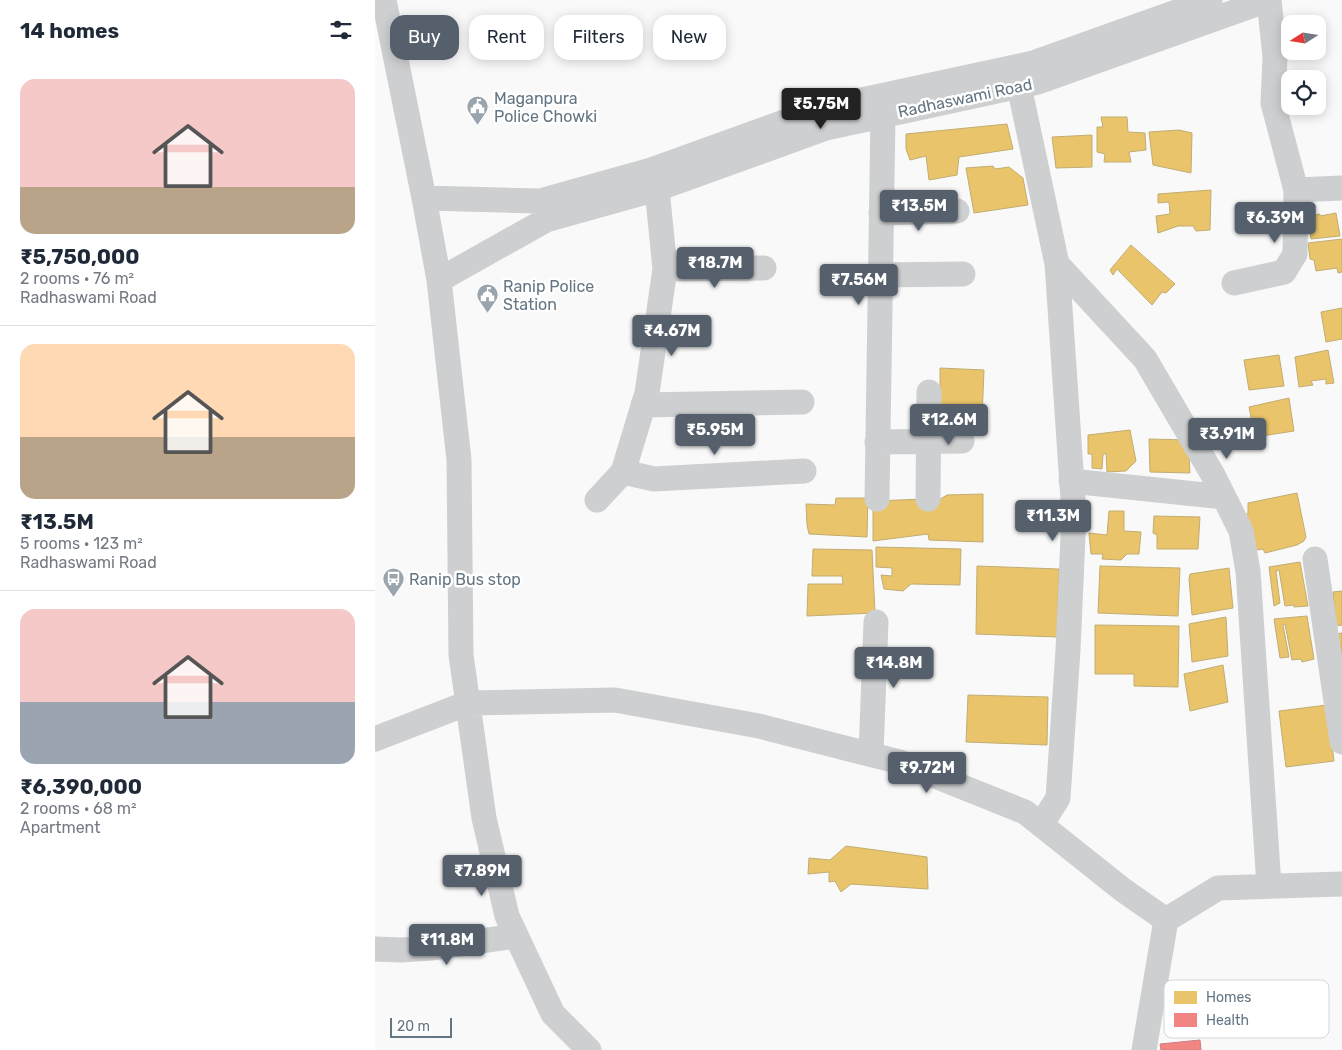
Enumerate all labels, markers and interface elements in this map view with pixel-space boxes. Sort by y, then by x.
chip: Buy [390,15,459,60]
chip: Rent [469,15,544,60]
chip: Filters [554,15,643,60]
chip: New [653,15,726,60]
north arrow [1281,15,1326,60]
map controls [1281,15,1326,115]
icon: filters [327,16,355,44]
text: 14 homes [20,18,119,43]
button: locate [1281,70,1326,115]
street label: Radhaswami Road [896,74,1034,122]
pin: ₹5.75M [780,88,862,130]
place label: Maganpura Police Chowki [494,89,597,126]
text: ₹5.75M [793,94,849,113]
public building icon: Maganpura Police Chowki [466,95,490,126]
icon: home [143,111,233,201]
pin: ₹13.5M [878,190,960,232]
text: ₹13.5M [891,196,947,215]
pin: ₹6.39M [1234,202,1316,244]
text: ₹6.39M [1246,208,1304,227]
text: ₹5,750,000 [20,244,140,269]
pin: ₹18.7M [674,246,756,289]
text: ₹18.7M [688,253,742,272]
pin: ₹7.56M [818,264,900,306]
text: 2 rooms · 76 m² [20,269,134,288]
text: ₹7.56M [831,270,887,289]
place label: Ranip Police Station [503,277,594,314]
public building icon: Ranip Police Station [475,283,499,314]
text: Radhaswami Road [20,288,157,307]
pin: ₹4.67M [631,314,713,357]
text: ₹4.67M [643,321,701,340]
icon: home [143,377,233,467]
pin: ₹12.6M [908,404,990,446]
text: ₹12.6M [921,410,977,429]
pin: ₹5.95M [674,414,756,456]
pin: ₹3.91M [1186,418,1268,460]
text: ₹5.95M [686,420,744,439]
text: ₹3.91M [1199,424,1255,443]
pin: ₹11.3M [1012,500,1094,542]
text: ₹11.3M [1026,506,1080,525]
text: ₹13.5M [20,509,94,534]
text: 5 rooms · 123 m² [20,534,143,553]
text: Radhaswami Road [20,553,157,572]
bus stop icon: Ranip Bus stop [381,567,405,598]
place label: Ranip Bus stop [409,570,521,589]
icon: home [143,642,233,732]
pin: ₹14.8M [853,646,935,689]
text: ₹14.8M [866,653,922,672]
pin: ₹9.72M [886,752,968,794]
text: ₹9.72M [899,758,955,777]
text: ₹6,390,000 [20,774,142,799]
text: 2 rooms · 68 m² [20,799,137,818]
text: Apartment [20,818,100,837]
pin: ₹7.89M [441,854,523,897]
text: ₹7.89M [454,861,510,880]
pin: ₹11.8M [406,924,488,966]
text: ₹11.8M [420,930,474,949]
legend [1164,980,1329,1038]
text: Homes [1206,989,1251,1006]
text: Health [1206,1012,1249,1029]
scale bar [390,1015,453,1038]
text: 20 m [397,1018,430,1035]

